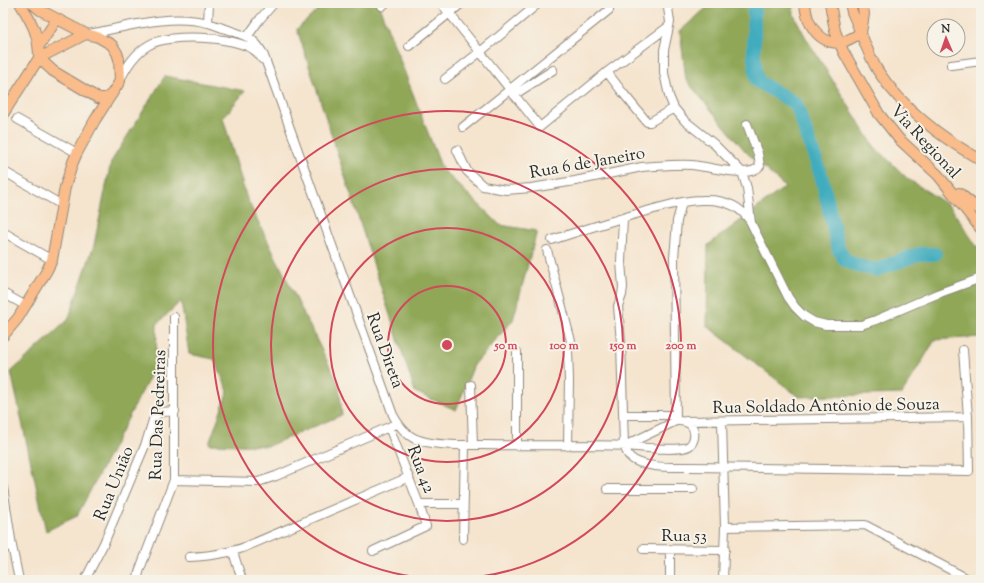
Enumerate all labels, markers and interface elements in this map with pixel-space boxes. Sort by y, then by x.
north arrow [926,18,966,58]
text: N [940,21,951,37]
street label: Via Regional [884,100,965,185]
street label: Rua 6 de Janeiro [528,142,647,186]
street label: Rua Direta [359,309,409,392]
text: 50 m [494,337,518,355]
text: 100 m [548,337,579,355]
text: 150 m [608,337,637,355]
text: 200 m [666,337,696,355]
centre of rings [440,338,454,352]
street label: Rua Das Pedreiras [145,349,173,481]
street label: Rua Soldado Antônio de Souza [712,393,940,421]
street label: Rua 42 [400,442,440,497]
street label: Rua União [89,443,141,525]
street label: Rua 53 [661,525,707,549]

